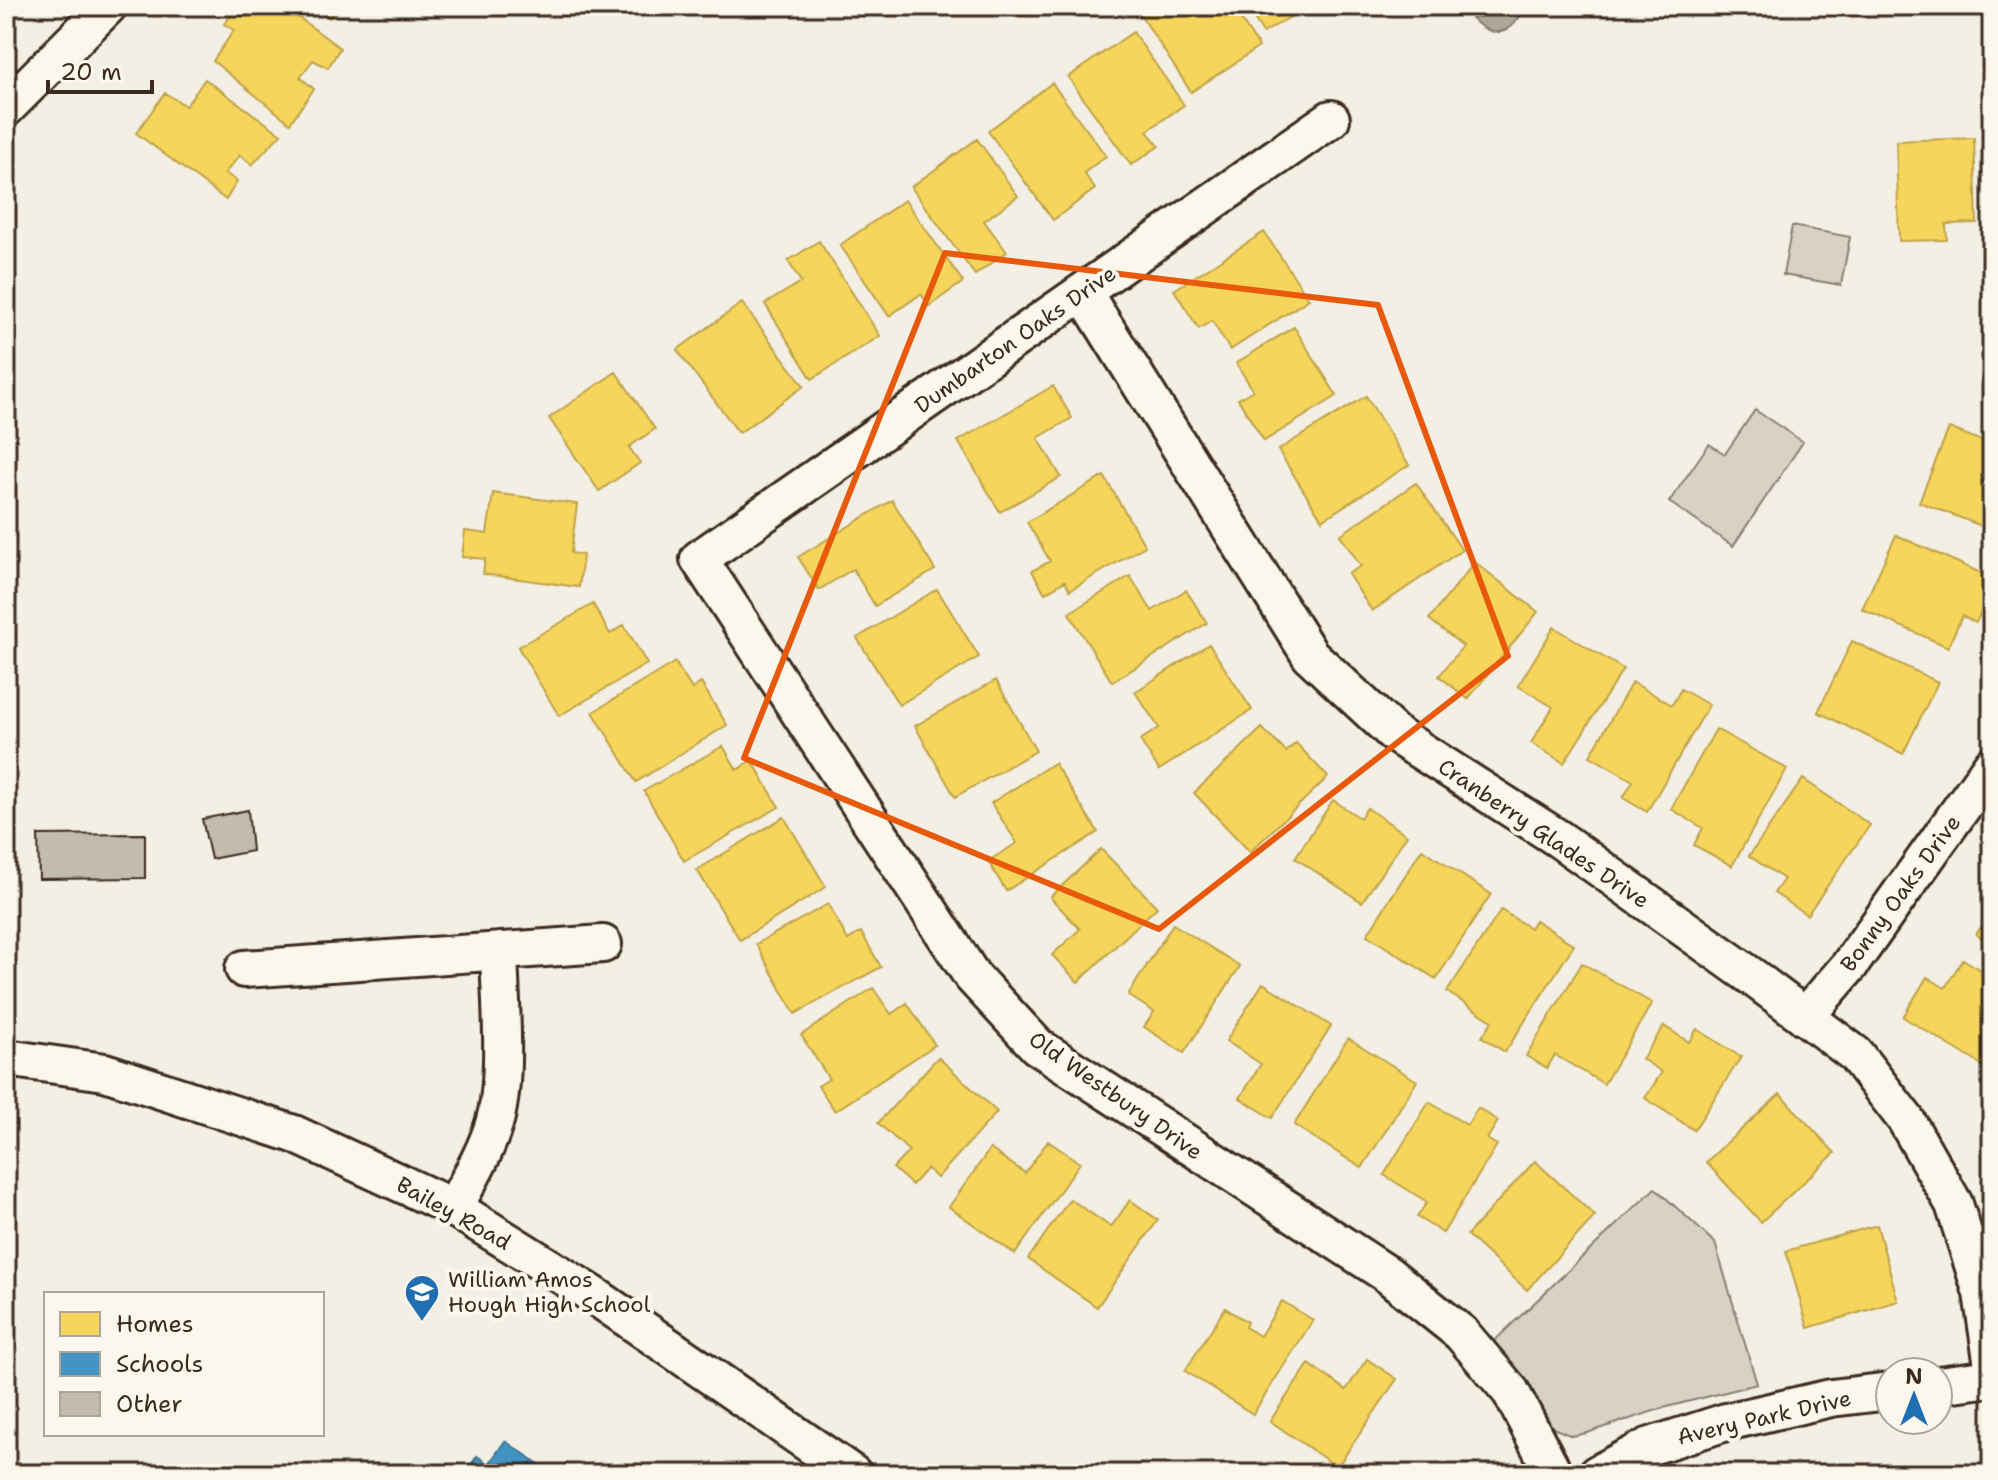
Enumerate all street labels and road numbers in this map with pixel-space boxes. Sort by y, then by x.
street label: Dumbarton Oaks Drive [909,259,1122,420]
street label: Cranberry Glades Drive [1433,752,1655,915]
street label: Bonny Oaks Drive [1834,809,1967,978]
street label: Old Westbury Drive [1023,1025,1208,1166]
street label: Bailey Road [391,1170,516,1257]
street label: Avery Park Drive [1674,1383,1854,1452]

